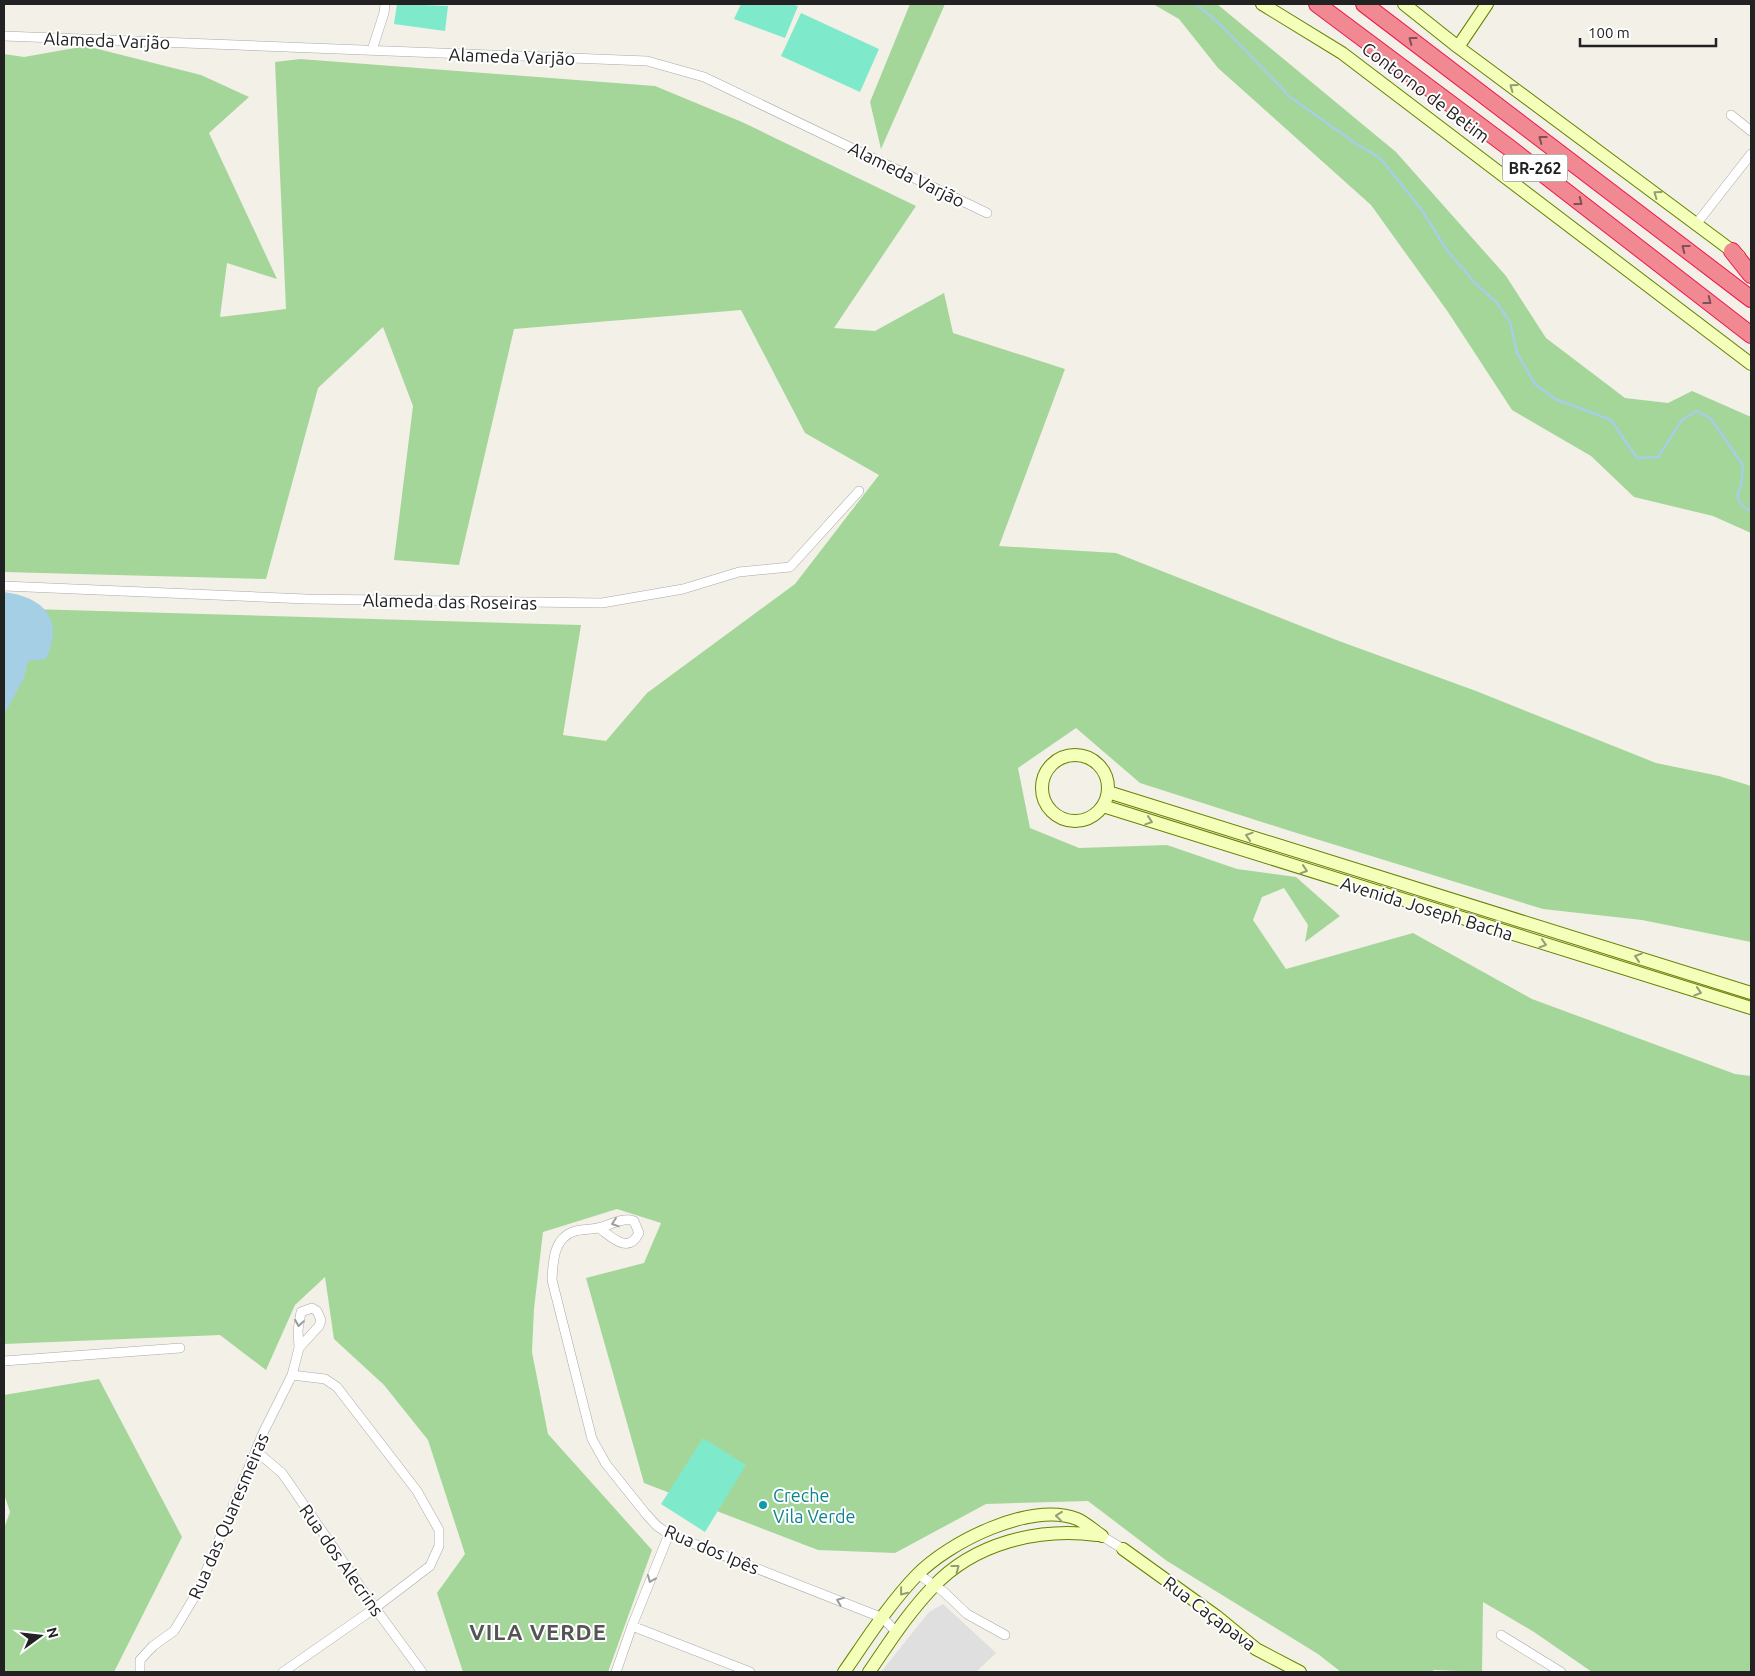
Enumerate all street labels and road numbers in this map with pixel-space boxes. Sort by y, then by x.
street label: Alameda Varjão [43,28,171,52]
street label: Contorno de Betim [1358,38,1494,146]
street label: Alameda Varjão [448,44,576,68]
street label: Alameda Varjão [846,137,968,211]
road number: BR-262 [1502,154,1568,182]
street label: Alameda das Roseiras [363,589,538,613]
street label: Avenida Joseph Bacha [1338,872,1516,944]
street label: Rua das Quaresmeiras [184,1430,273,1602]
street label: Rua dos Alecrins [296,1500,388,1620]
street label: Rua dos Ipês [662,1520,762,1578]
street label: Rua Caçapava [1160,1572,1260,1654]

